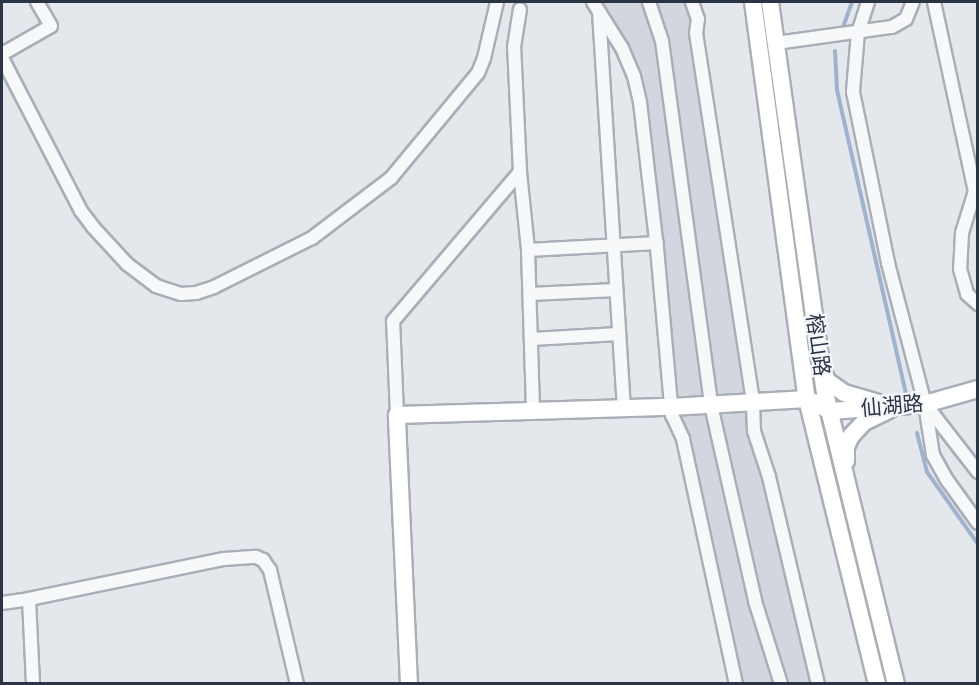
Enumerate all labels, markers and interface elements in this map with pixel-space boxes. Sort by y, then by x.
street label: 榕山路 [801,312,835,378]
street label: 仙湖路 [860,391,924,421]

